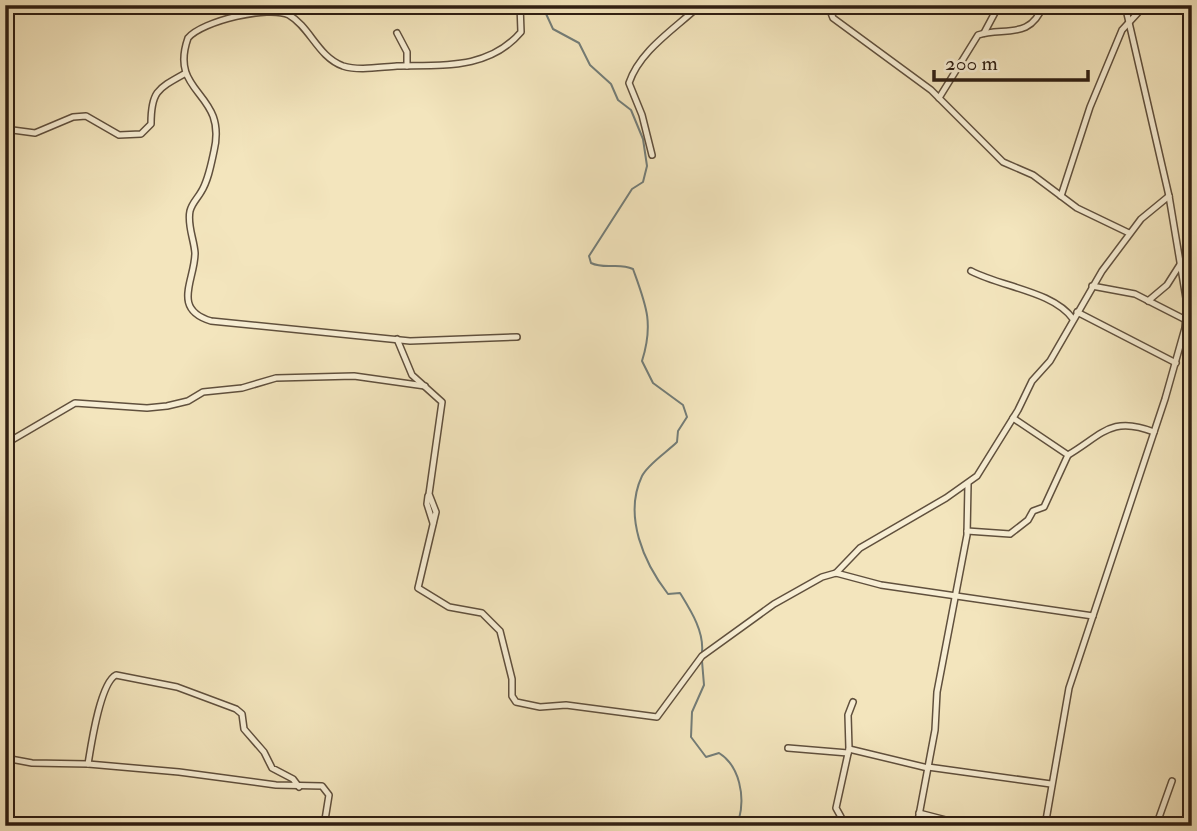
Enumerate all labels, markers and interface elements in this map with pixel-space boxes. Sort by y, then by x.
scale bar [934,38,1088,82]
text: 200 m [945,50,998,77]

